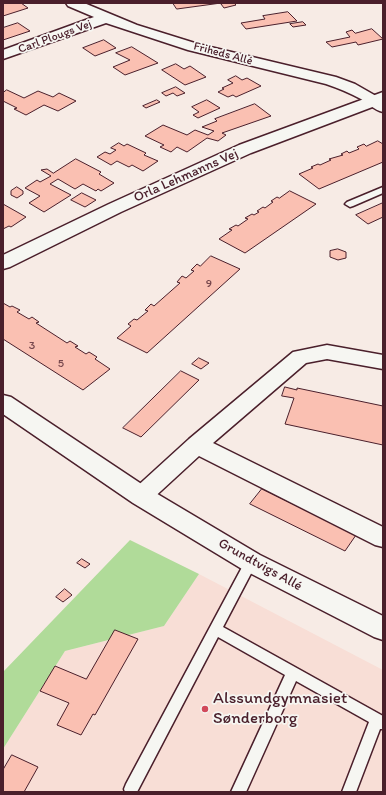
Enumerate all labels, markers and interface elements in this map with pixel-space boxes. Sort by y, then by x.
street label: Carl Plougs Vej [16,17,94,57]
street label: Friheds Allé [192,39,254,69]
street label: Orla Lehmanns Vej [131,145,241,207]
house number: 9 [206,277,212,291]
house number: 3 [29,339,35,353]
house number: 5 [58,357,64,371]
street label: Grundtvigs Allé [215,535,305,595]
place label: Alssundgymnasiet Sønderborg [213,689,347,729]
marker: Alssundgymnasiet Sønderborg [200,704,210,714]

